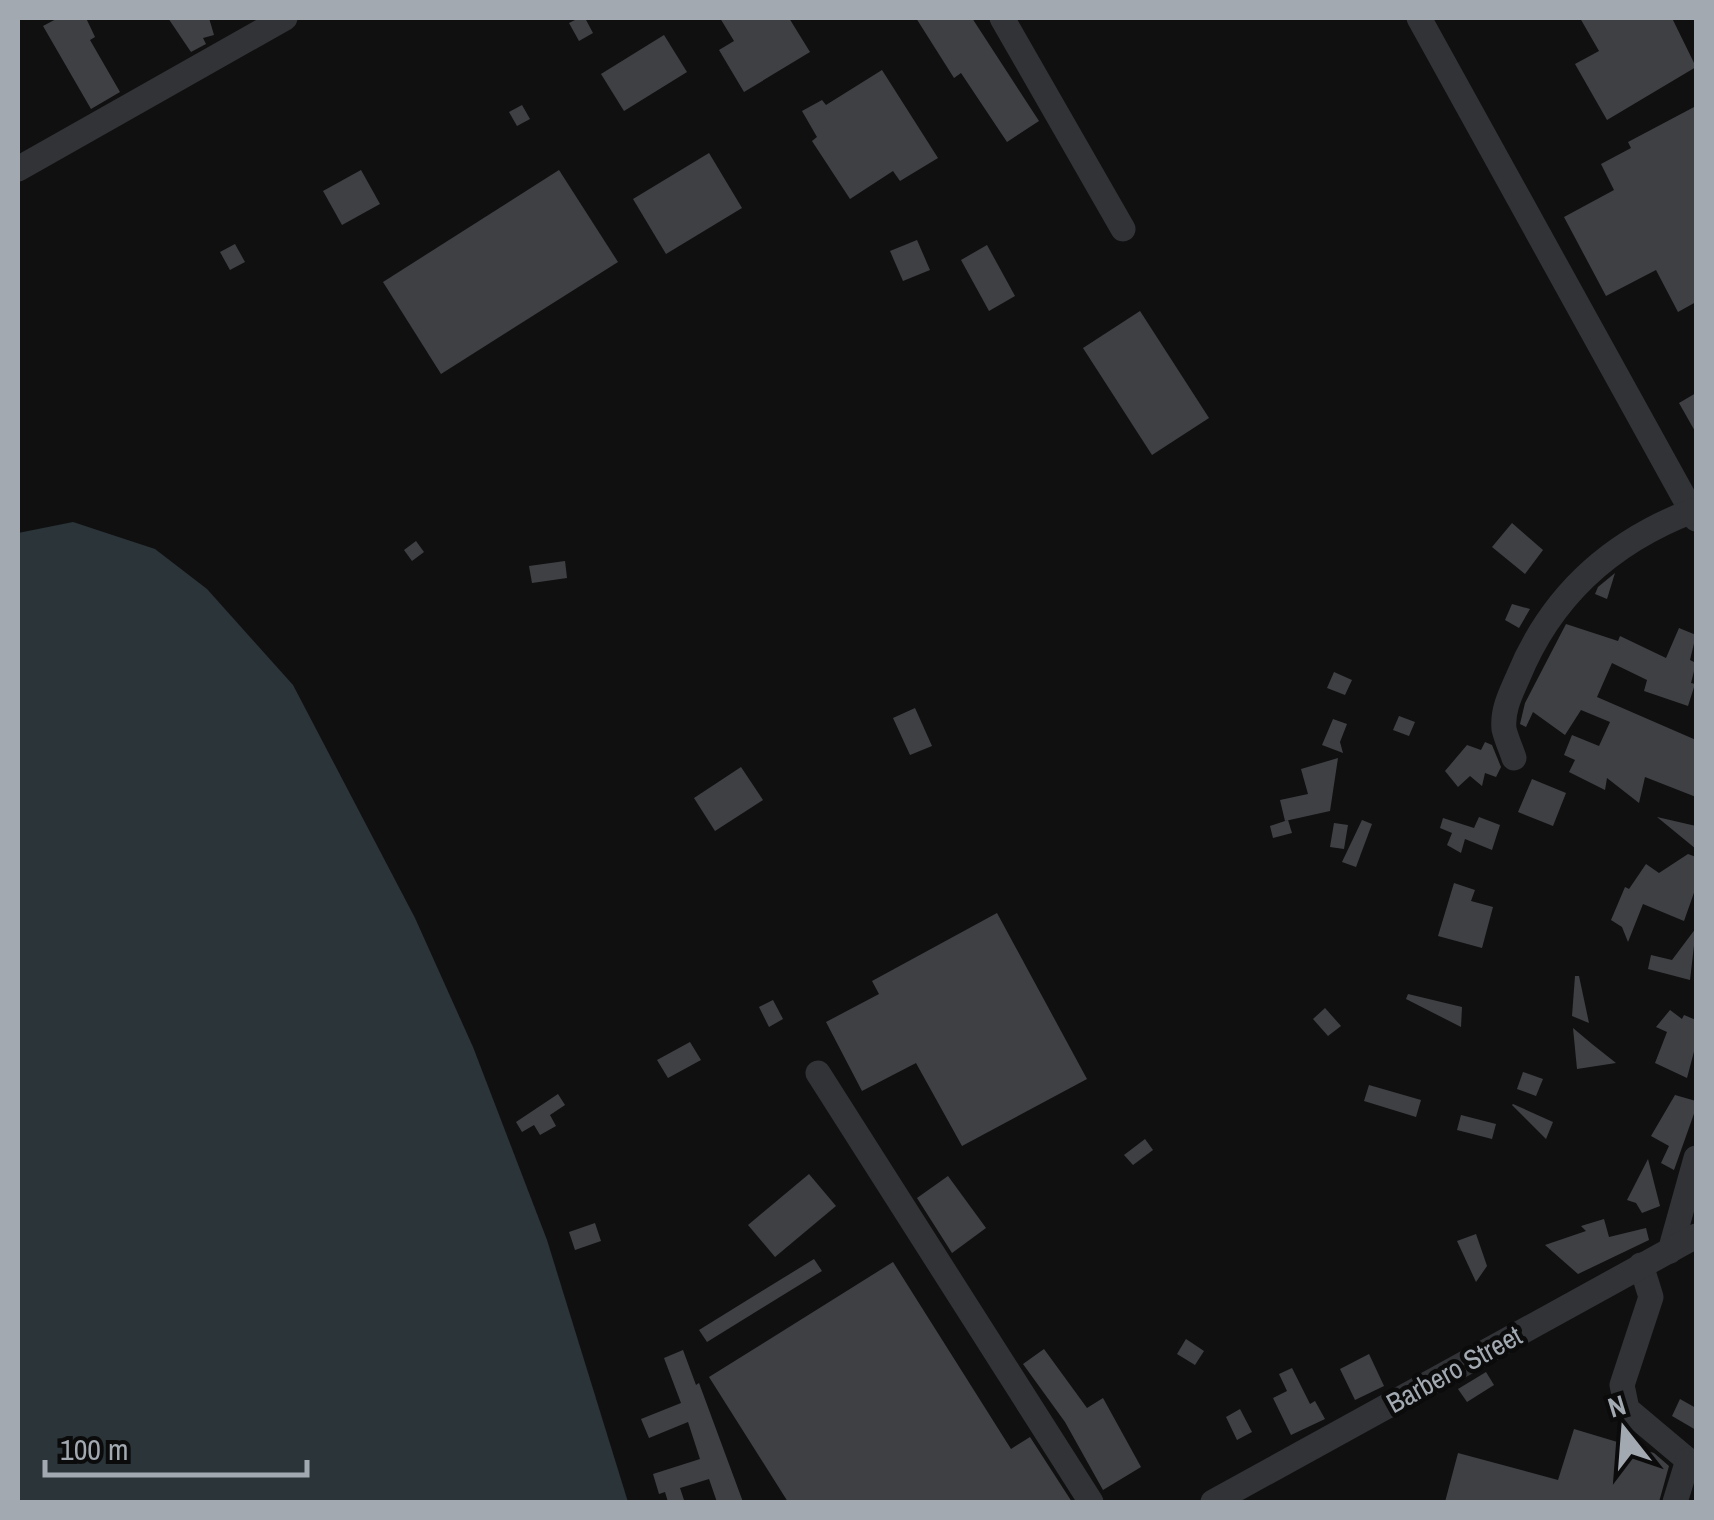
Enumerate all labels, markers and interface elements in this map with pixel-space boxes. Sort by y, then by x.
street label: Barbero Street [1379,1316,1529,1422]
north arrow [1574,1380,1674,1480]
text: N [1603,1385,1630,1427]
scale bar [45,1415,308,1477]
text: 100 m [60,1429,128,1469]

